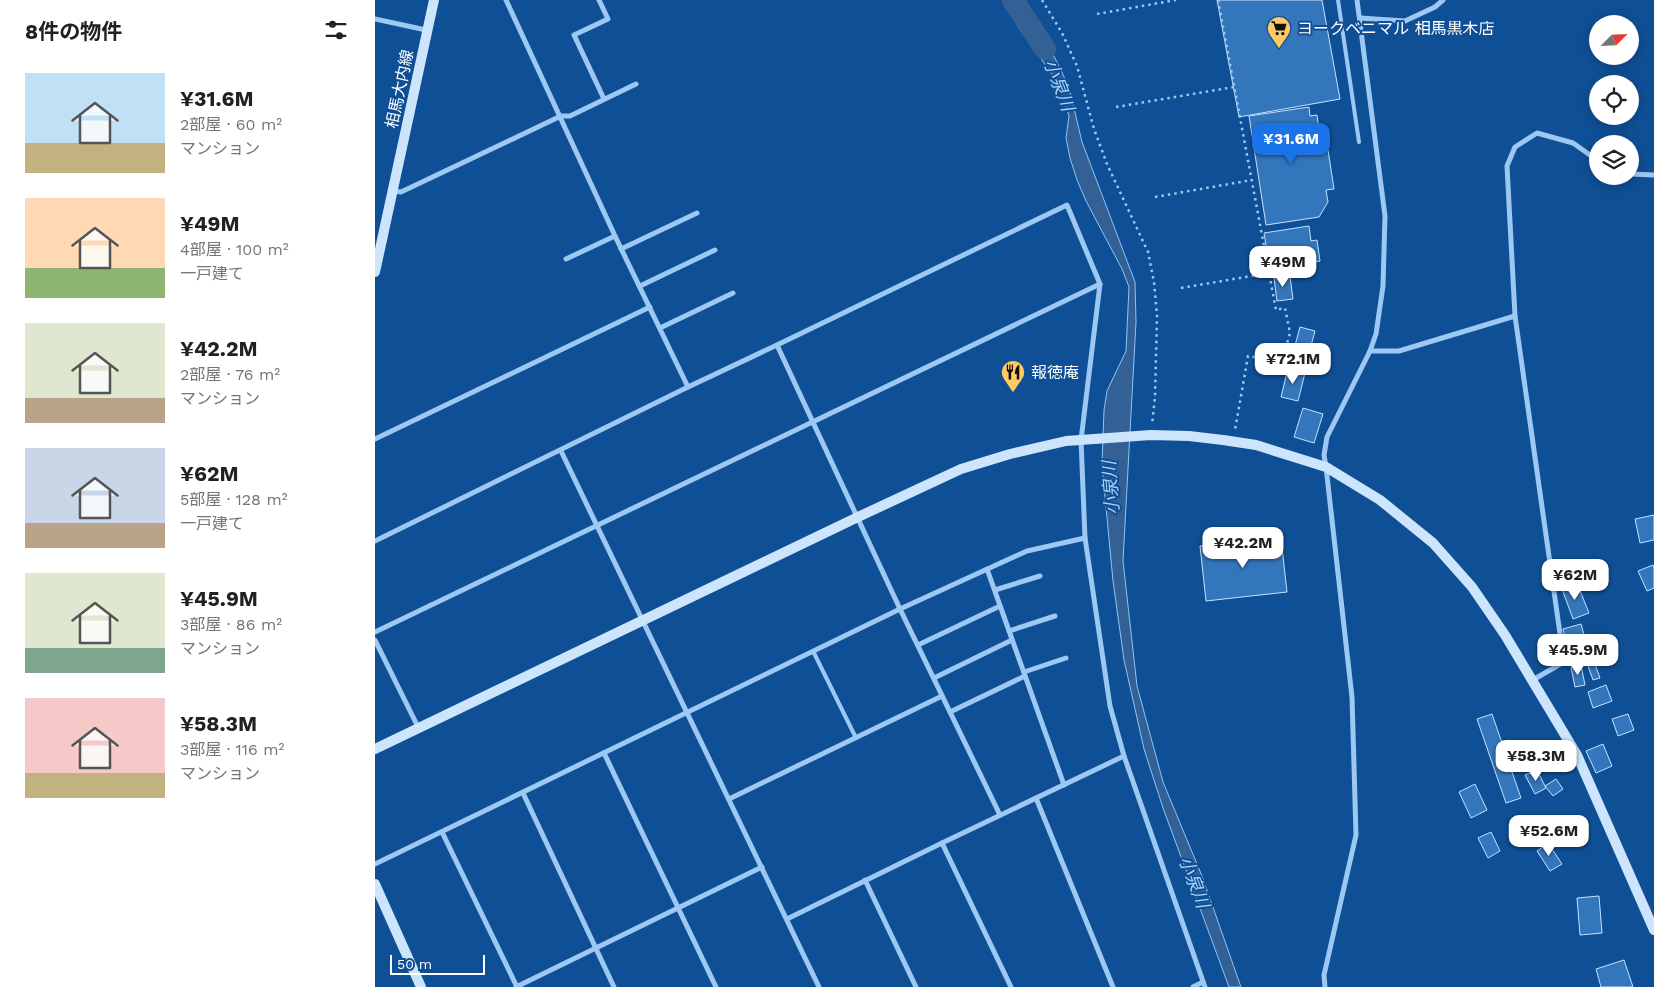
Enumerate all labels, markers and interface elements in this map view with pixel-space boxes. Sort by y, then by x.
supermarket icon: ヨークベニマル 相馬黒木店 [1266,15,1292,49]
north arrow [1589,15,1639,65]
map controls [1589,15,1639,185]
icon: filters [322,16,350,44]
text: 8件の物件 [25,19,122,44]
place label: ヨークベニマル 相馬黒木店 [1297,19,1494,38]
street label: 相馬大内線 [382,48,417,130]
water label: 小泉川 [1040,56,1080,116]
button: locate [1589,75,1639,125]
text: ¥31.6M [180,86,254,111]
icon: home [65,93,125,153]
text: 2部屋 · 60 m² [180,115,282,134]
pin: ¥31.6M [1250,122,1332,165]
text: ¥31.6M [1263,129,1319,148]
button: layers [1589,135,1639,185]
text: マンション [180,139,260,158]
text: ¥49M [180,211,240,236]
icon: home [65,218,125,278]
text: 4部屋 · 100 m² [180,240,289,259]
pin: ¥49M [1253,246,1313,288]
text: ¥49M [1260,252,1306,271]
text: 一戸建て [180,264,244,283]
text: ¥42.2M [180,336,258,361]
pin: ¥72.1M [1252,342,1334,385]
icon: home [65,343,125,403]
text: ¥72.1M [1266,349,1320,368]
restaurant icon: 報徳庵 [1000,359,1026,393]
place label: 報徳庵 [1031,363,1079,382]
text: 2部屋 · 76 m² [180,365,280,384]
text: マンション [180,389,260,408]
water label: 小泉川 [1098,458,1123,516]
text: ¥62M [180,461,239,486]
icon: home [65,468,125,528]
text: 5部屋 · 128 m² [180,490,288,509]
text: 一戸建て [180,514,244,533]
pin: ¥42.2M [1202,526,1284,569]
text: ¥42.2M [1213,533,1273,552]
pin: ¥62M [1545,558,1605,601]
text: ¥62M [1553,565,1597,584]
text: ¥45.9M [180,586,258,611]
icon: home [65,593,125,653]
text: 3部屋 · 86 m² [180,615,282,634]
pin: ¥45.9M [1537,634,1619,676]
text: マンション [180,639,260,658]
text: ¥45.9M [1548,640,1608,659]
text: ¥58.3M [180,711,257,736]
icon: home [65,718,125,778]
text: 3部屋 · 116 m² [180,740,284,759]
pin: ¥58.3M [1495,740,1577,782]
text: ¥58.3M [1507,746,1565,765]
text: マンション [180,764,260,783]
pin: ¥52.6M [1508,814,1590,857]
text: ¥52.6M [1520,821,1578,840]
water label: 小泉川 [1175,853,1215,913]
scale bar [390,952,485,975]
text: 50 m [397,956,432,972]

